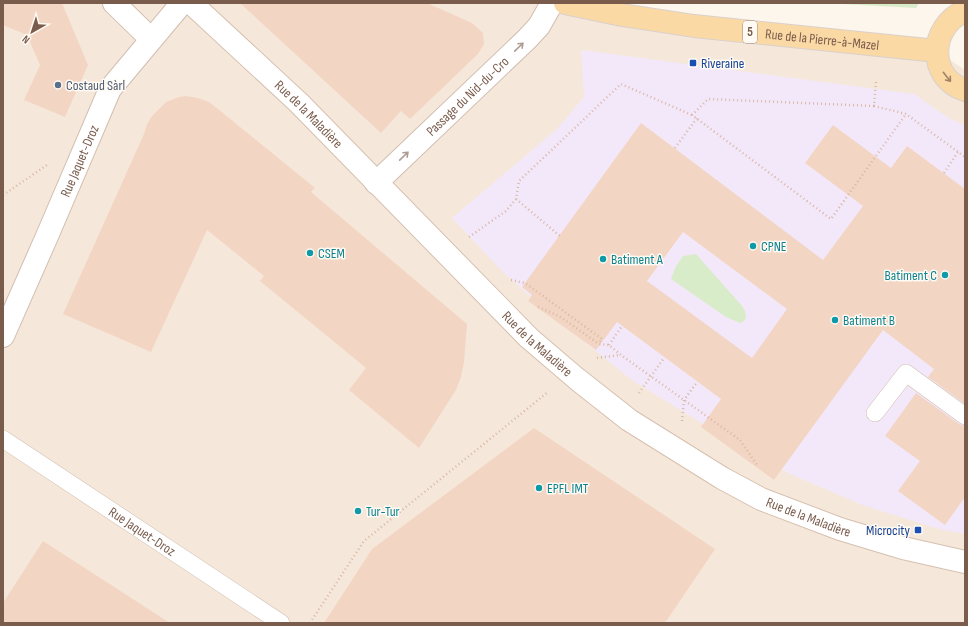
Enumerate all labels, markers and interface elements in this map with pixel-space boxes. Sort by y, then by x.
north arrow [12,12,52,52]
road number: 5 [743,21,757,43]
street label: Rue de la Pierre-à-Mazel [765,25,880,53]
text: N [20,32,32,46]
one-way arrow [513,43,523,52]
street label: Passage du Nid-du-Cro [422,53,512,139]
place label: Riveraine [701,55,744,72]
marker: Riveraine [688,58,698,68]
one-way arrow [943,72,951,83]
street label: Rue de la Maladière [271,76,347,151]
place label: Costaud Sàrl [66,77,125,94]
marker: Costaud Sàrl [53,80,63,90]
street label: Rue Jaquet-Droz [56,122,102,199]
one-way arrow [399,151,409,161]
place label: CPNE [761,238,787,255]
marker: CPNE [748,241,758,251]
place label: CSEM [318,245,345,262]
marker: CSEM [305,248,315,258]
place label: Batiment A [611,251,664,268]
marker: Batiment A [598,254,608,264]
place label: Batiment C [884,267,937,284]
marker: Batiment C [940,270,950,280]
street label: Rue de la Maladière [499,307,576,380]
place label: Batiment B [843,312,895,329]
marker: Batiment B [830,315,840,325]
place label: EPFL IMT [547,480,589,497]
marker: EPFL IMT [534,483,544,493]
street label: Rue de la Maladière [764,493,853,540]
street label: Rue Jaquet-Droz [106,503,179,559]
place label: Tur-Tur [366,503,400,520]
marker: Tur-Tur [353,506,363,516]
place label: Microcity [866,522,911,539]
marker: Microcity [913,525,923,535]

